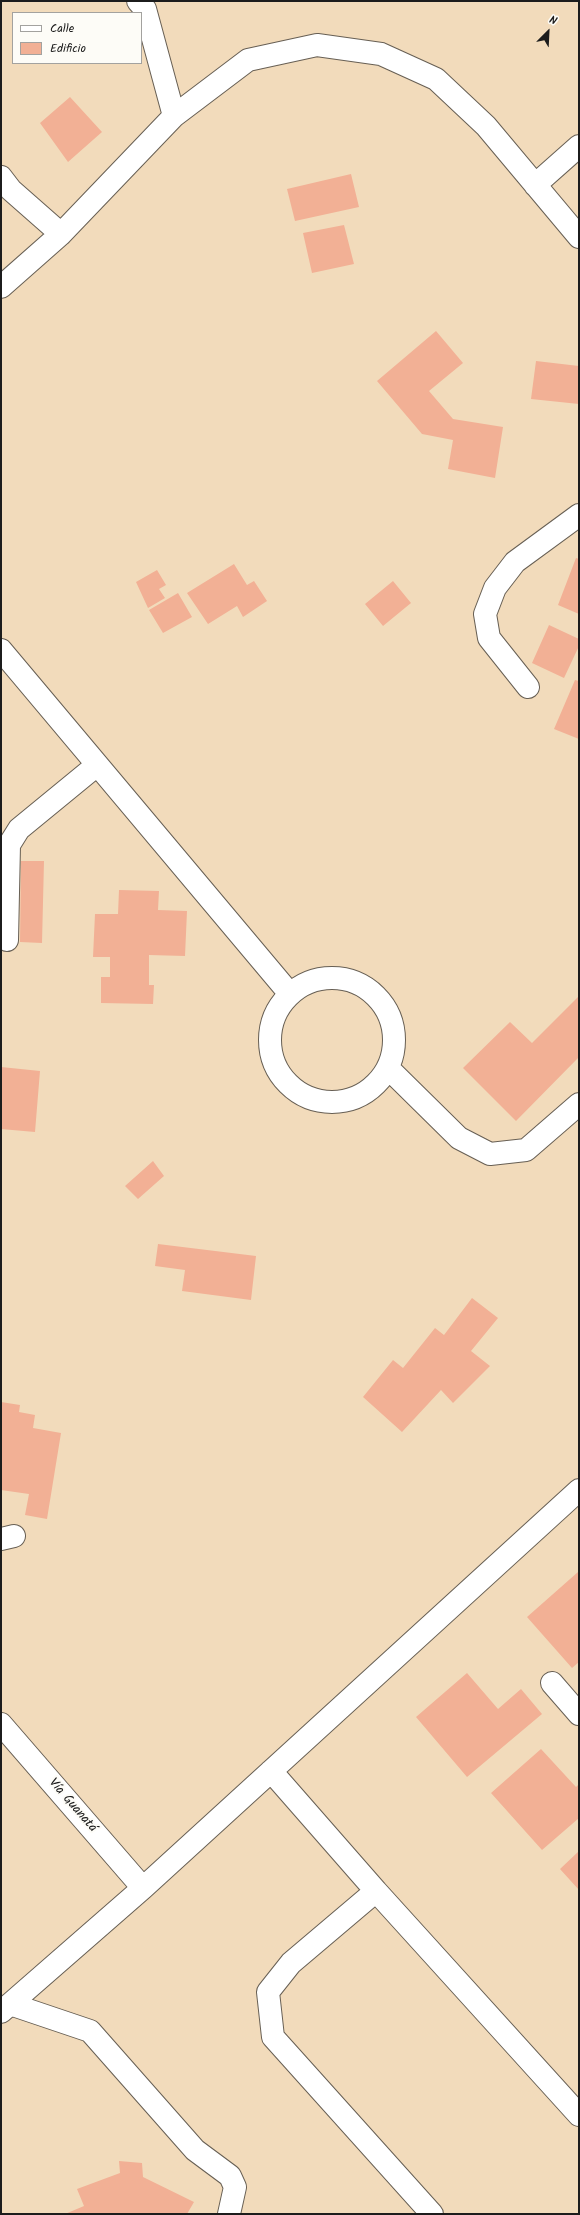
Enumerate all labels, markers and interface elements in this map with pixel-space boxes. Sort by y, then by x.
text: N [546,11,560,31]
legend [12,12,142,64]
north arrow [528,12,568,52]
text: Calle [50,19,74,38]
text: Edificio [50,39,86,58]
street label: Vía Guanatá [45,1776,99,1836]

